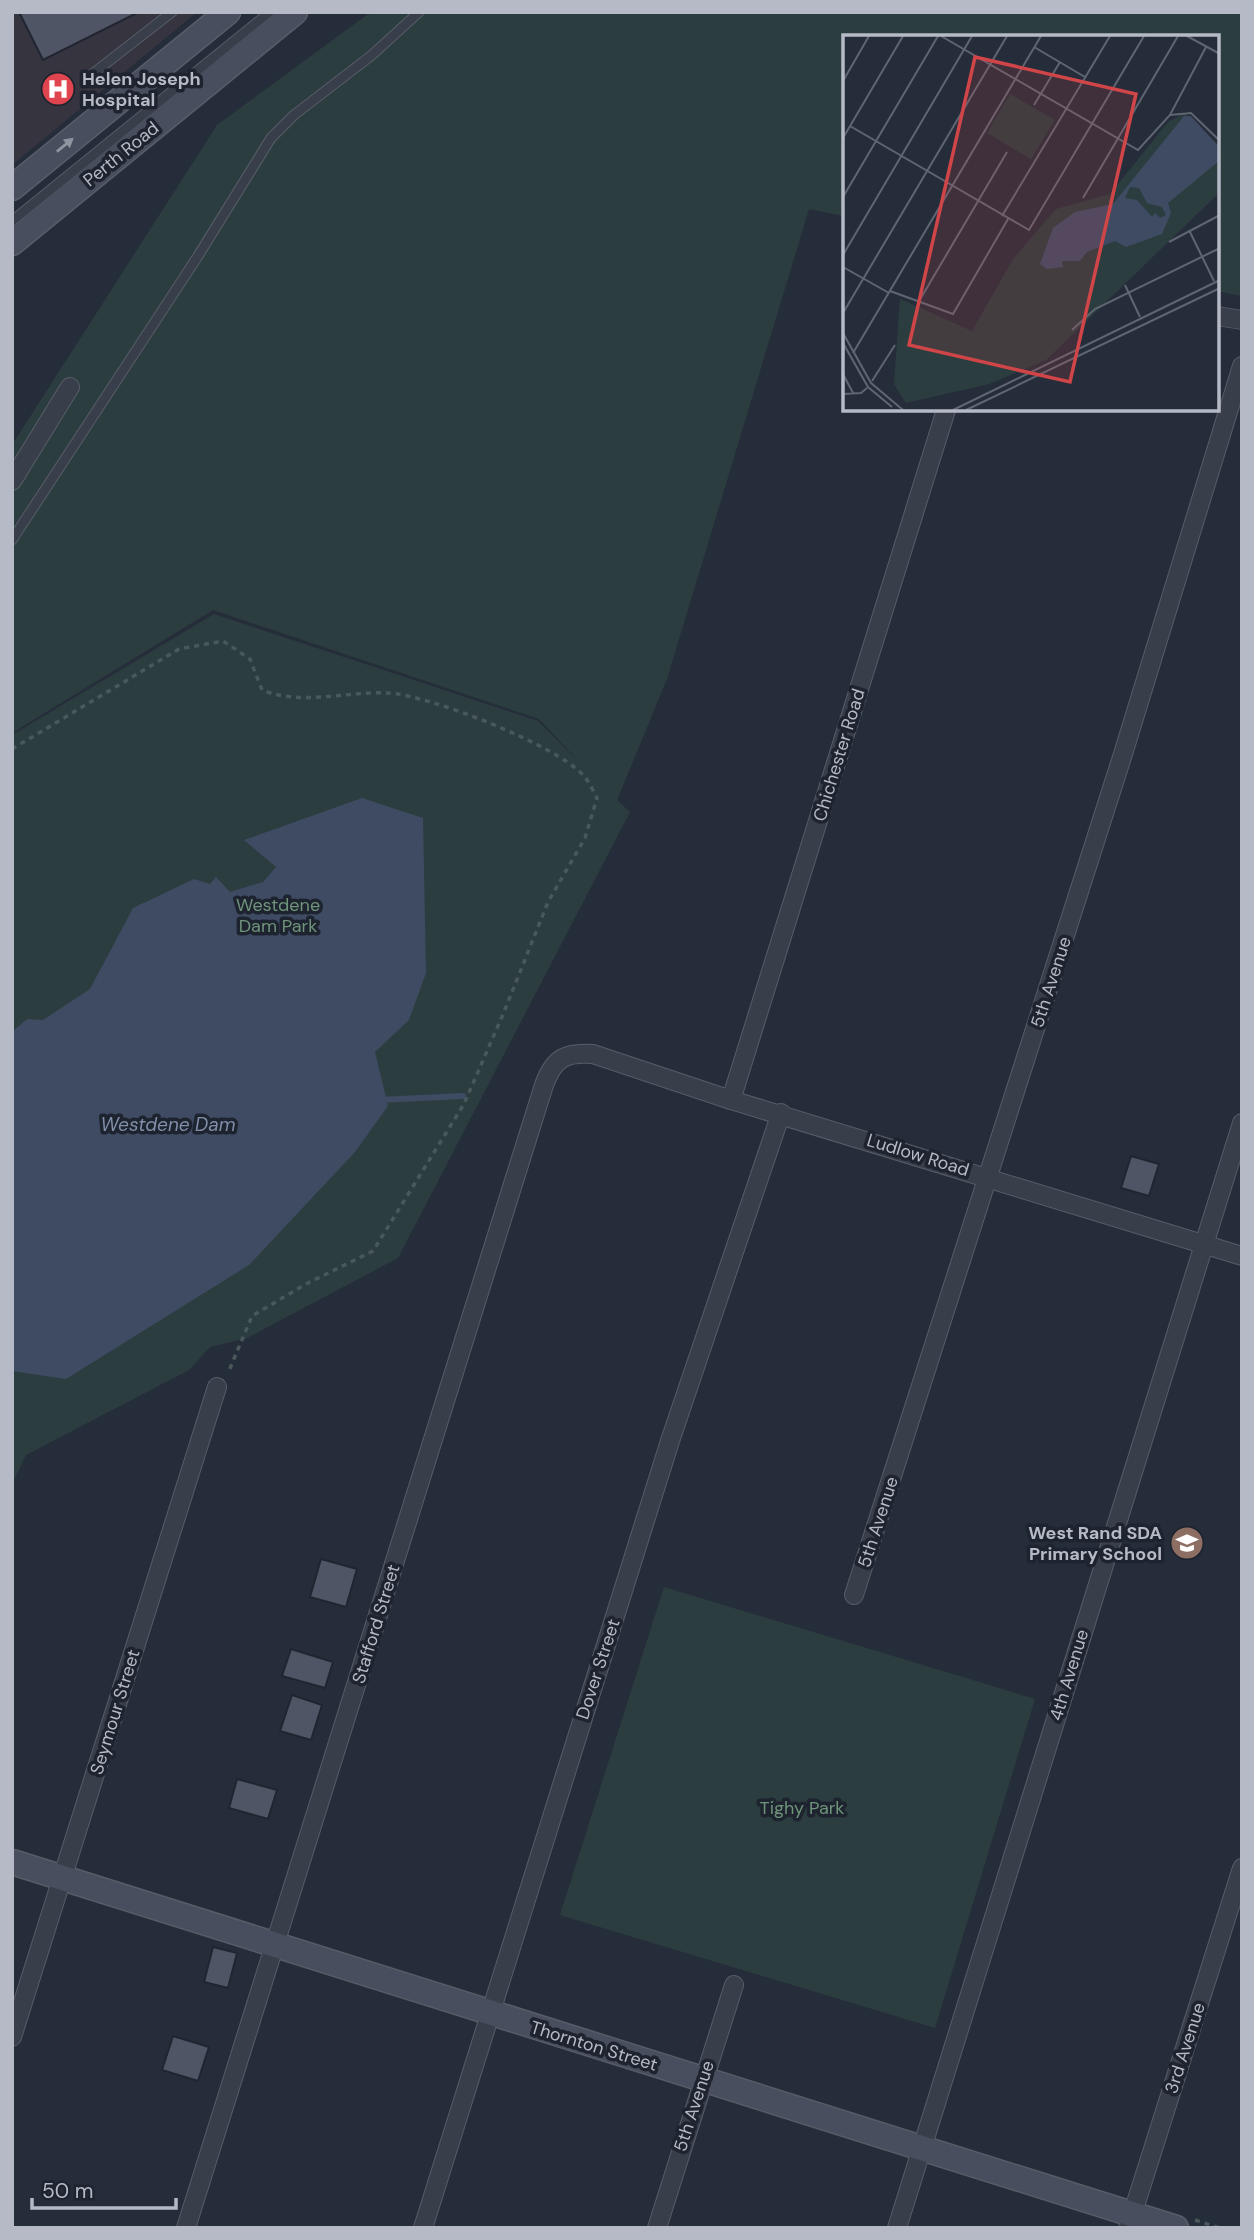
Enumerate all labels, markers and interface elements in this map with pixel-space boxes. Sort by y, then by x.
inset map [843,35,1219,411]
place label: Helen Joseph Hospital [82,67,201,112]
hospital icon: Helen Joseph Hospital [39,70,77,108]
street label: Perth Road [78,116,164,192]
one-way arrow [57,138,74,153]
street label: Chichester Road [807,686,871,824]
park label: Westdene Dam Park [236,893,320,938]
street label: 5th Avenue [1025,933,1077,1031]
water label: Westdene Dam [101,1112,236,1137]
street label: Ludlow Road [864,1128,972,1182]
street label: 5th Avenue [852,1473,904,1571]
place label: West Rand SDA Primary School [1028,1521,1162,1566]
school or university icon: West Rand SDA Primary School [1168,1524,1206,1562]
street label: Stafford Street [347,1562,405,1686]
street label: Dover Street [570,1616,626,1722]
street label: 4th Avenue [1044,1626,1094,1724]
street label: Seymour Street [85,1646,145,1778]
park label: Tighy Park [760,1796,844,1820]
street label: 3rd Avenue [1159,1999,1211,2097]
street label: Thornton Street [528,2015,660,2077]
street label: 5th Avenue [668,2057,720,2155]
scale bar [32,2166,175,2210]
text: 50 m [42,2177,93,2205]

